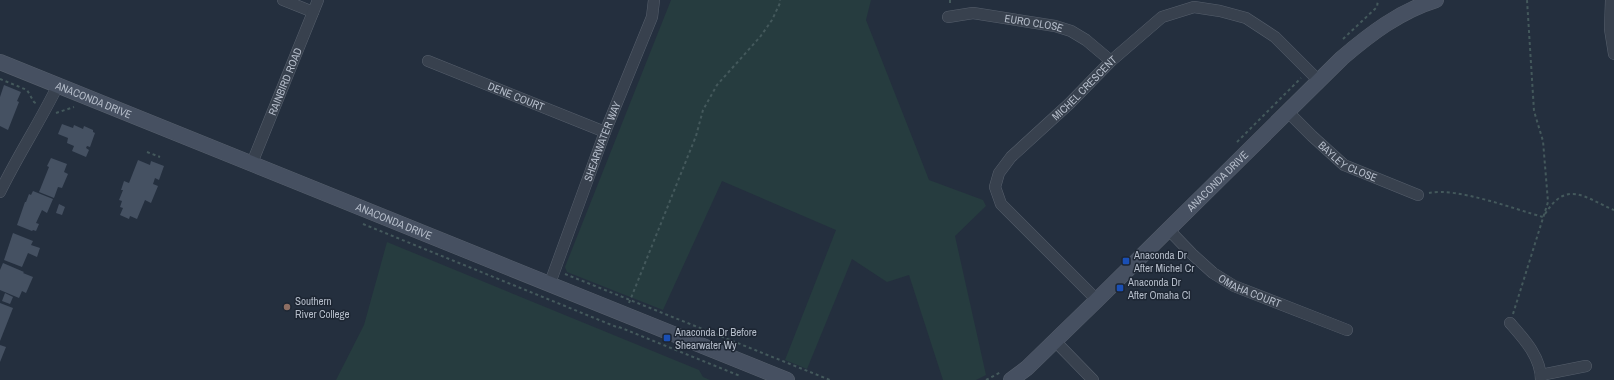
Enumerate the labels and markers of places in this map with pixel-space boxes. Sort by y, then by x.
place label: Anaconda Dr After Michel Cr [1133,248,1194,275]
marker: Anaconda Dr After Michel Cr [1121,256,1131,266]
place label: Anaconda Dr After Omaha Cl [1127,275,1190,302]
marker: Anaconda Dr After Omaha Cl [1115,283,1125,293]
place label: Southern River College [295,294,350,321]
marker: Southern River College [282,302,292,312]
place label: Anaconda Dr Before Shearwater Wy [674,325,757,352]
marker: Anaconda Dr Before Shearwater Wy [662,333,672,343]

